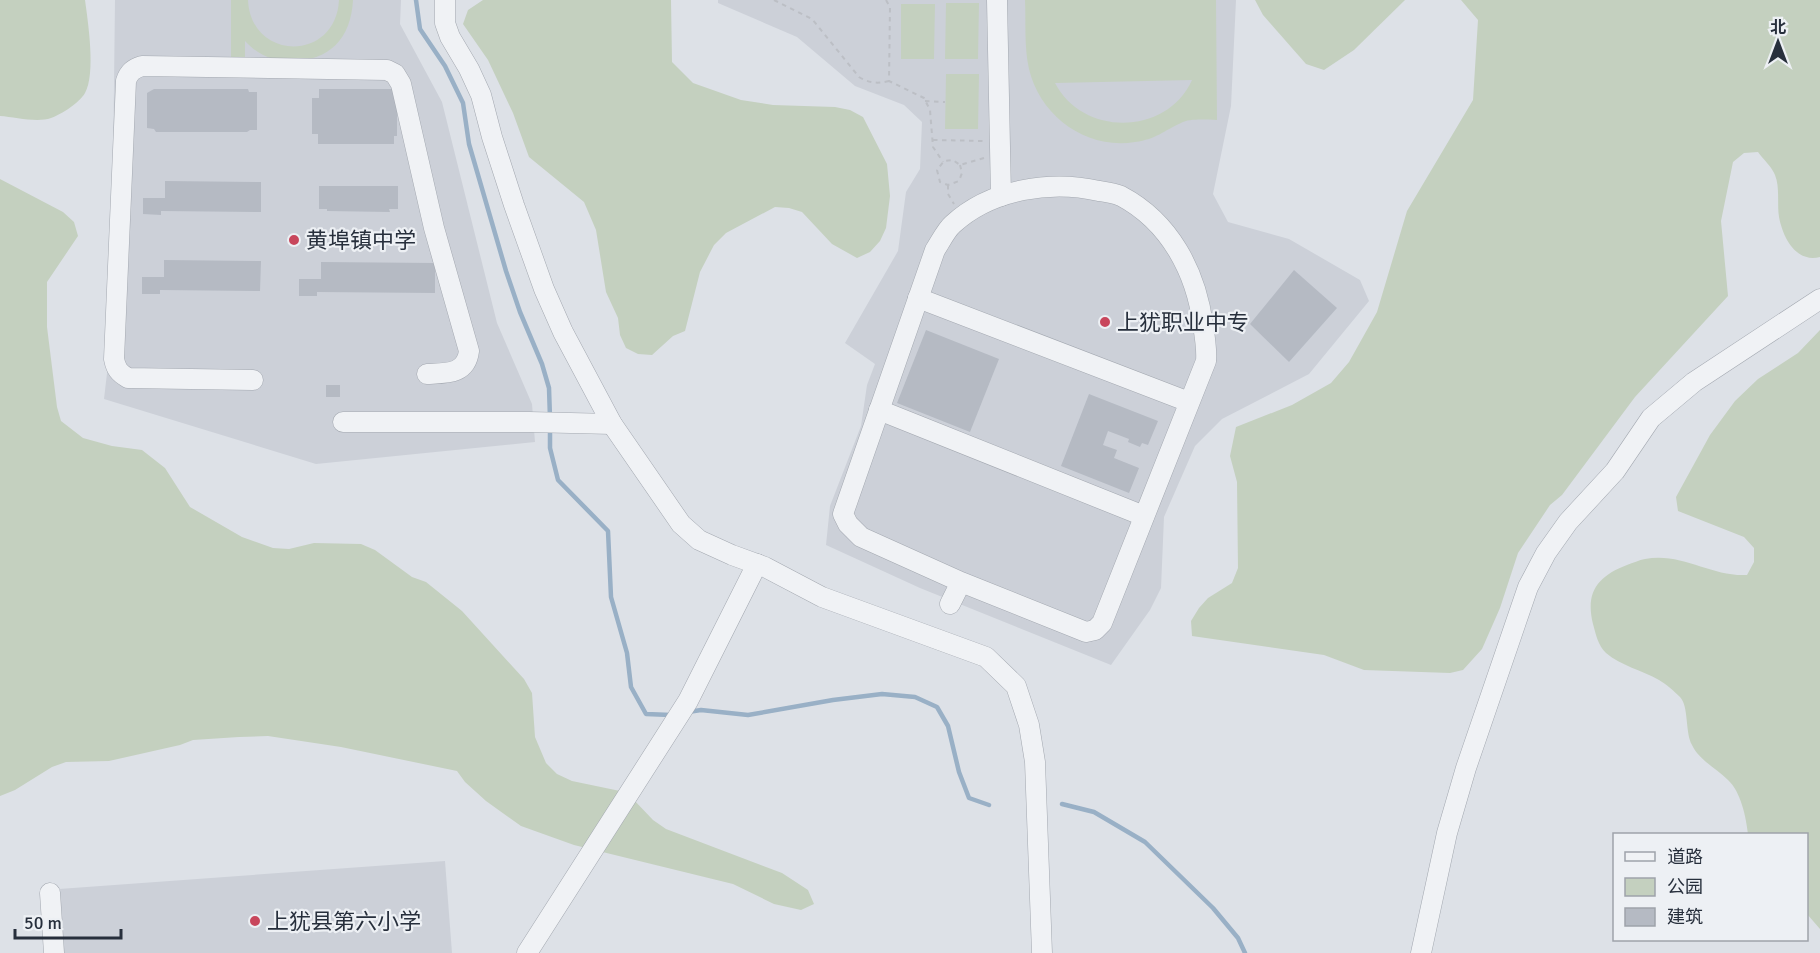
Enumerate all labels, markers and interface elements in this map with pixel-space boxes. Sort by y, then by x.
north arrow [1748,12,1808,72]
text: 北 [1770,18,1786,38]
place label: 黄埠镇中学 [306,227,416,254]
marker: 黄埠镇中学 [287,233,301,247]
place label: 上犹职业中专 [1117,309,1249,336]
marker: 上犹职业中专 [1098,315,1112,329]
legend [1613,833,1808,941]
text: 道路 [1667,846,1703,868]
text: 公园 [1667,876,1703,898]
scale bar [15,902,122,940]
text: 建筑 [1667,906,1703,928]
place label: 上犹县第六小学 [267,908,421,935]
text: 50 m [24,912,62,934]
marker: 上犹县第六小学 [248,914,262,928]

